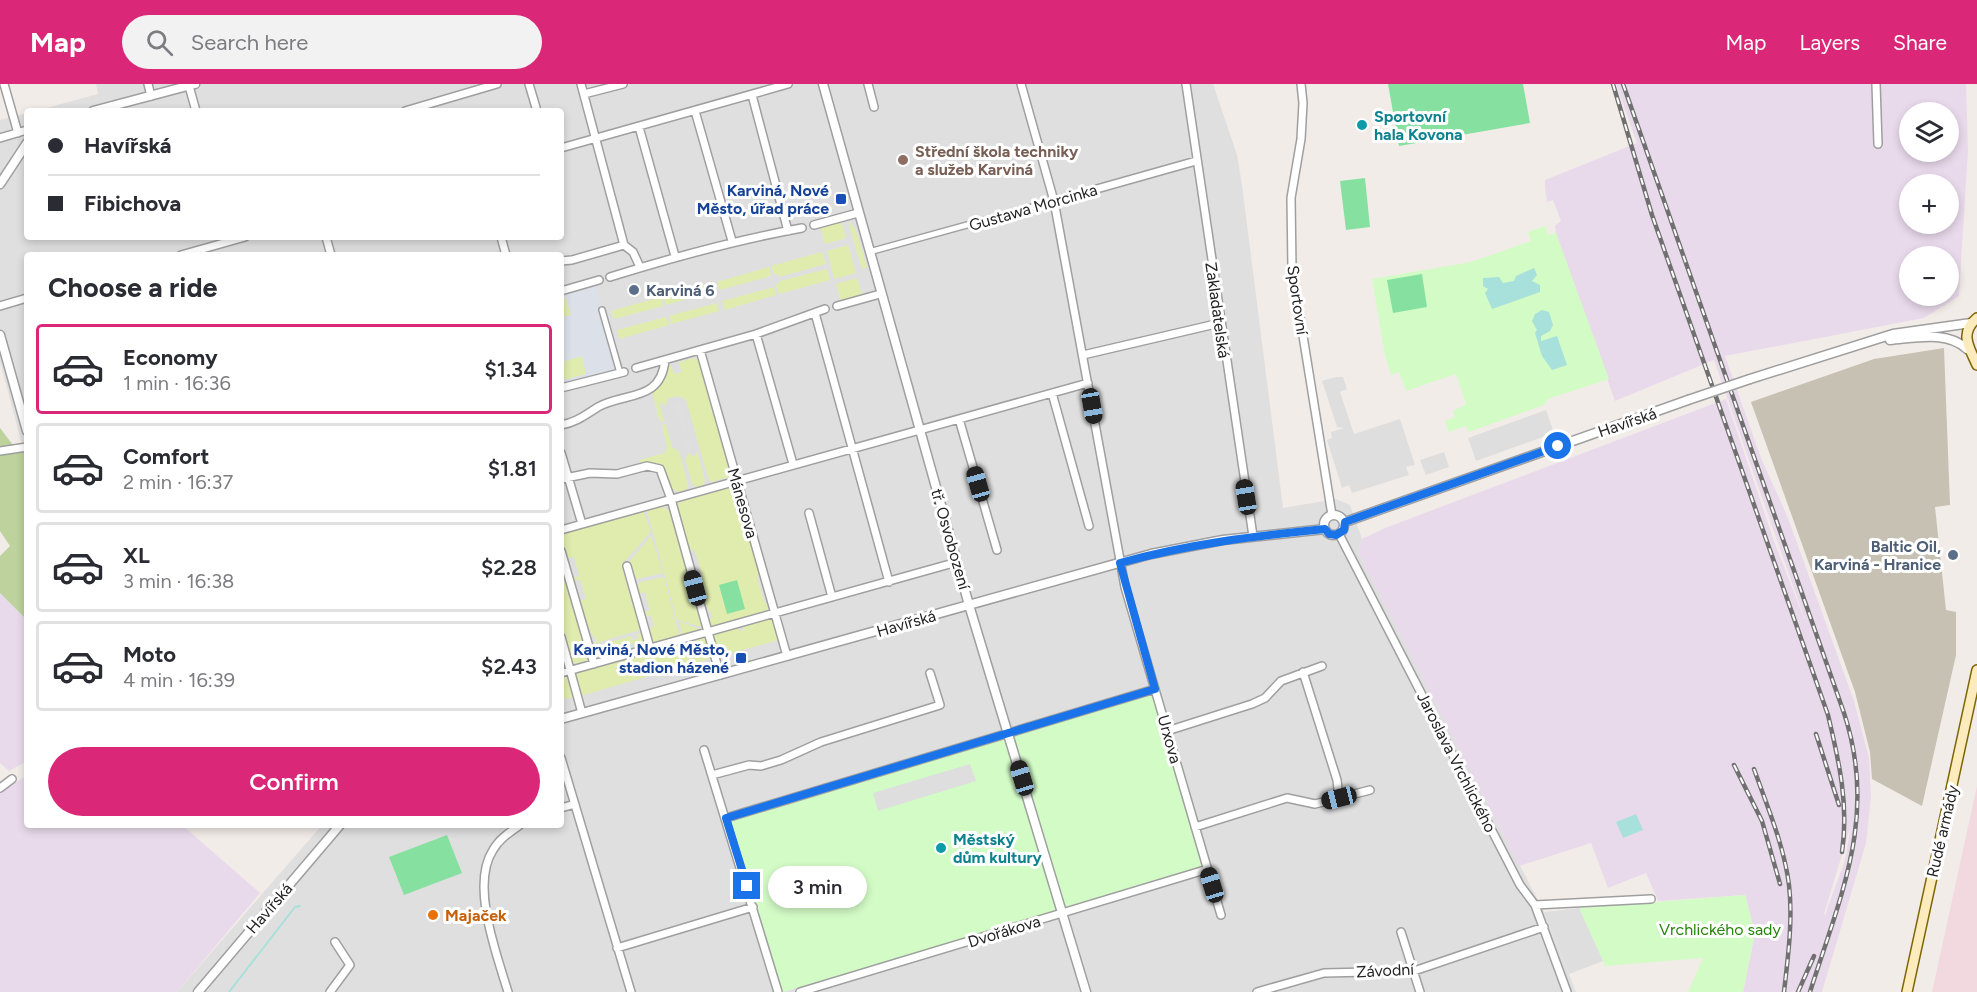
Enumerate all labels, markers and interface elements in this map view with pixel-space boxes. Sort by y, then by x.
search box [122,15,542,69]
text: Map [30,25,86,59]
icon: search [143,26,176,59]
text: Search here [191,29,308,56]
text: Map [1726,30,1766,55]
text: Layers [1799,30,1860,55]
text: Share [1893,30,1947,55]
map controls [1899,102,1959,306]
button: layers [1899,102,1959,162]
place label: Sportovní hala Kovona [1374,107,1463,144]
marker: Sportovní hala Kovona [1355,118,1369,132]
text: Havířská [84,132,171,159]
place label: Střední škola techniky a služeb Karviná [915,142,1079,179]
marker: Střední škola techniky a služeb Karviná [896,153,910,167]
button: + [1899,174,1959,234]
street label: Gustawa Morcinka [967,180,1099,235]
place label: Karviná, Nové Město, úřad práce [697,181,829,218]
text: Fibichova [84,190,181,217]
marker: Karviná, Nové Město, úřad práce [834,192,848,206]
button: − [1899,246,1959,306]
street label: Zakladatelská [1201,261,1234,359]
street label: Sportovní [1283,264,1312,337]
text: Choose a ride [48,271,217,304]
place label: Karviná 6 [646,281,714,300]
marker: Karviná 6 [627,283,641,297]
icon: car [51,342,105,396]
text: Economy [123,344,218,371]
text: $1.34 [484,356,537,383]
text: 1 min · 16:36 [123,371,231,395]
car [1080,387,1104,425]
street label: Havířská [1595,404,1659,441]
route start [1544,432,1571,459]
icon: car [51,441,105,495]
text: Comfort [123,443,209,470]
text: $1.81 [488,455,537,482]
car [964,464,992,504]
street label: Mánesova [723,466,762,540]
text: 2 min · 16:37 [123,470,233,494]
car [1234,478,1258,516]
street label: tř. Osvobození [927,487,974,593]
place label: Baltic Oil, Karviná - Hranice [1814,537,1941,574]
icon: car [51,540,105,594]
text: XL [123,542,150,569]
marker: Baltic Oil, Karviná - Hranice [1946,548,1960,562]
text: $2.28 [481,554,537,581]
car [682,568,708,608]
text: 3 min · 16:38 [123,569,234,593]
street label: Havířská [874,606,938,641]
icon: car [51,639,105,693]
place label: Karviná, Nové Město, stadion házené [573,640,729,677]
text: Moto [123,641,176,668]
marker: Karviná, Nové Město, stadion házené [734,651,748,665]
text: $2.43 [481,653,537,680]
text: 4 min · 16:39 [123,668,235,692]
street label: Jaroslava Vrchlického [1413,689,1500,836]
street label: Urxova [1154,713,1185,766]
button: Confirm [48,747,540,816]
car [1008,758,1036,798]
street label: Rudé armády [1923,783,1962,879]
car [1319,785,1359,811]
place label: Městský dům kultury [953,830,1043,867]
marker: Městský dům kultury [934,841,948,855]
callout: 3 min [768,865,867,907]
car [1198,865,1226,905]
route end [733,872,760,899]
text: 3 min [793,875,842,899]
street label: Havířská [242,879,296,937]
place label: Majaček [445,906,507,925]
marker: Majaček [426,908,440,922]
street label: Dvořákova [966,911,1043,952]
park label: Vrchlického sady [1659,920,1781,939]
street label: Závodní [1356,959,1416,981]

